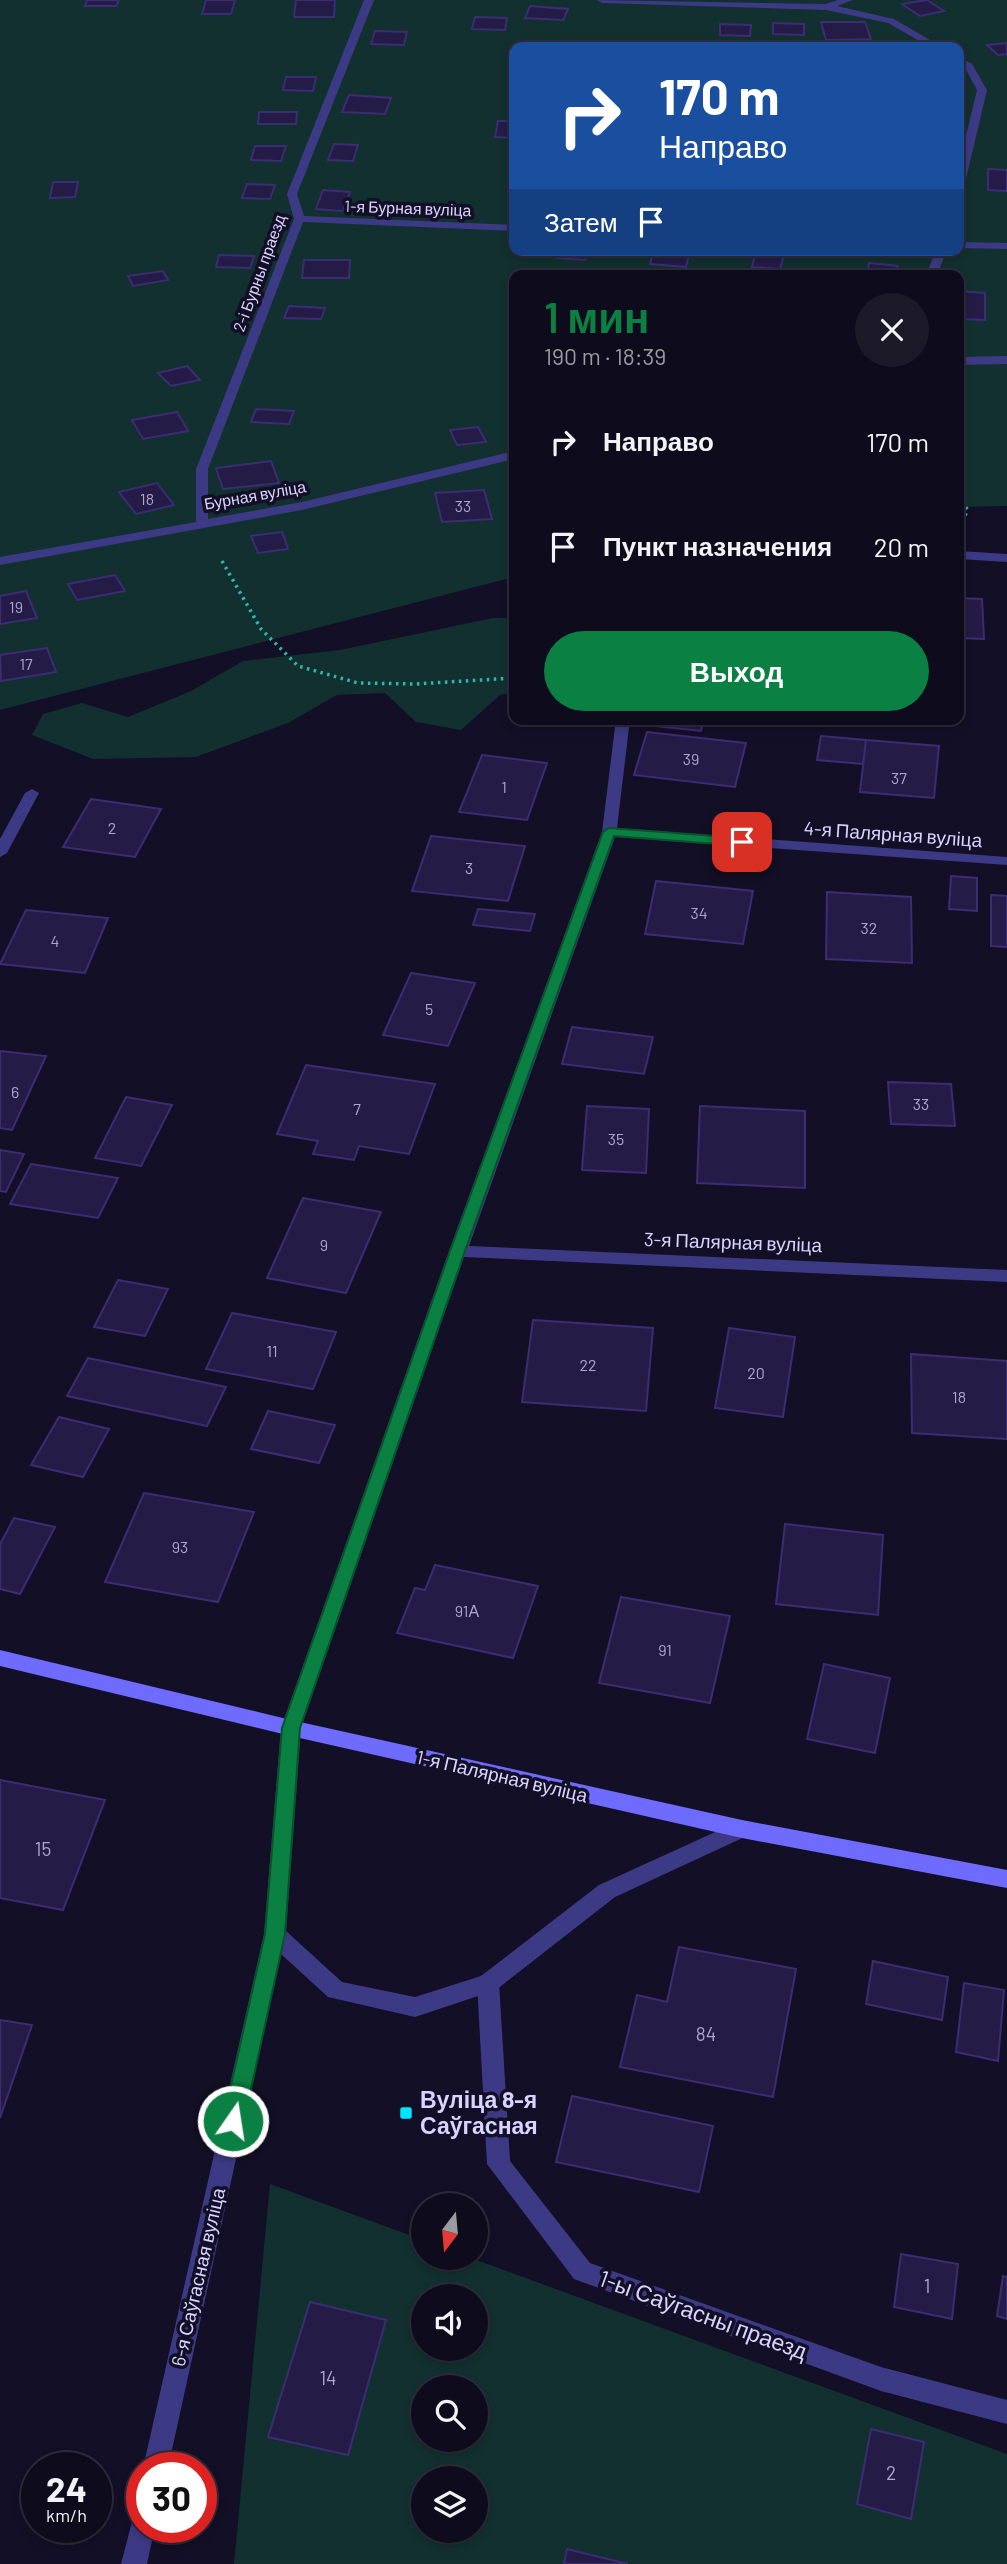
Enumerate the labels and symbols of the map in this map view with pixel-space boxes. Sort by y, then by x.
street label: 1-я Бурная вуліца [344,196,472,219]
street label: 2-і Бурны праезд [229,211,289,334]
street label: Бурная вуліца [202,476,307,513]
house number: 18 [140,489,154,508]
house number: 33 [455,496,471,515]
house number: 19 [9,597,23,616]
house number: 17 [19,654,33,673]
house number: 39 [683,749,699,768]
house number: 37 [891,768,907,787]
house number: 1 [501,777,507,796]
pin [712,812,772,872]
street label: 4-я Палярная вуліца [803,816,983,851]
house number: 2 [108,818,116,837]
house number: 3 [465,858,473,877]
house number: 34 [690,903,708,922]
house number: 32 [861,918,877,937]
house number: 4 [51,931,59,950]
house number: 5 [425,999,433,1018]
house number: 6 [11,1082,19,1101]
house number: 33 [913,1094,929,1113]
house number: 7 [353,1099,361,1118]
house number: 35 [608,1129,624,1148]
street label: 3-я Палярная вуліца [644,1227,823,1256]
house number: 9 [320,1235,328,1254]
house number: 11 [266,1341,278,1360]
house number: 22 [579,1355,597,1374]
house number: 20 [747,1363,765,1382]
house number: 18 [952,1387,966,1406]
house number: 93 [172,1537,188,1556]
house number: 91А [455,1601,479,1620]
house number: 91 [658,1640,672,1659]
street label: 1-я Палярная вуліца [414,1745,590,1807]
house number: 15 [35,1837,51,1860]
house number: 84 [696,2022,716,2045]
position arrow [196,2084,270,2158]
place label: Вуліца 8-я Саўгасная [420,2085,538,2139]
marker: Вуліца 8-я Саўгасная [398,2105,414,2121]
street label: 6-я Саўгасная вуліца [166,2185,229,2368]
north arrow [411,2193,488,2270]
street label: 1-ы Саўгасны праезд [596,2263,812,2365]
house number: 1 [924,2274,930,2297]
house number: 14 [319,2366,337,2389]
speed limit sign: 30 [126,2452,217,2543]
house number: 2 [886,2461,896,2484]

